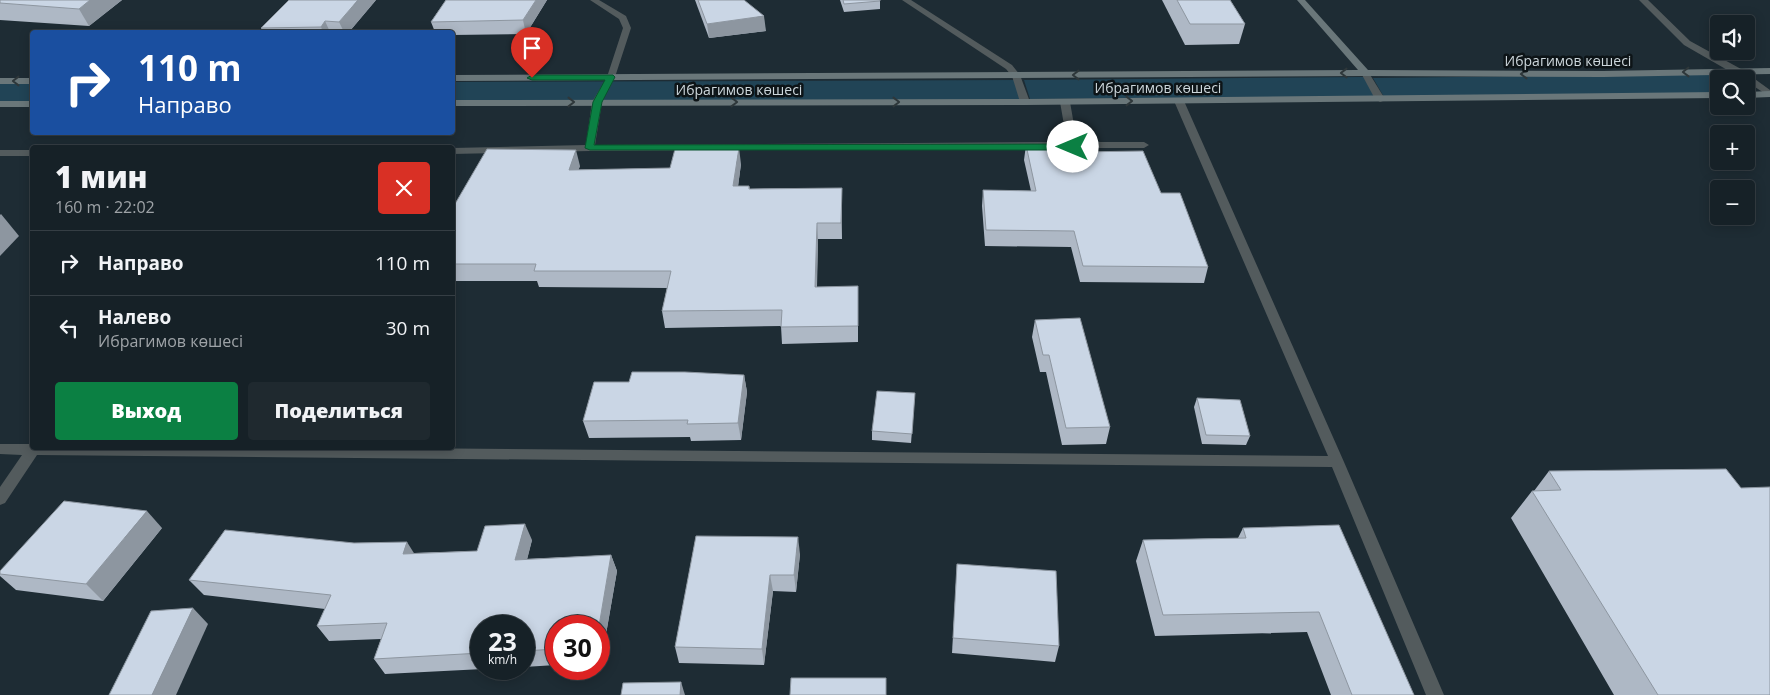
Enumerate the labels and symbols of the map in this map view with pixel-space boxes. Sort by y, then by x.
pin [511,27,553,78]
street label: Ибрагимов көшесі [1505,51,1631,70]
one-way arrow [1682,67,1690,78]
one-way arrow [1340,68,1348,78]
one-way arrow [1520,69,1528,79]
one-way arrow [1072,70,1080,80]
one-way arrow [12,76,20,86]
street label: Ибрагимов көшесі [1095,78,1221,97]
street label: Ибрагимов көшесі [676,80,802,99]
one-way arrow [1125,96,1133,107]
one-way arrow [568,97,575,107]
one-way arrow [730,97,738,107]
one-way arrow [892,97,900,107]
position arrow [1046,120,1098,172]
speed limit sign: 30 [545,615,610,680]

